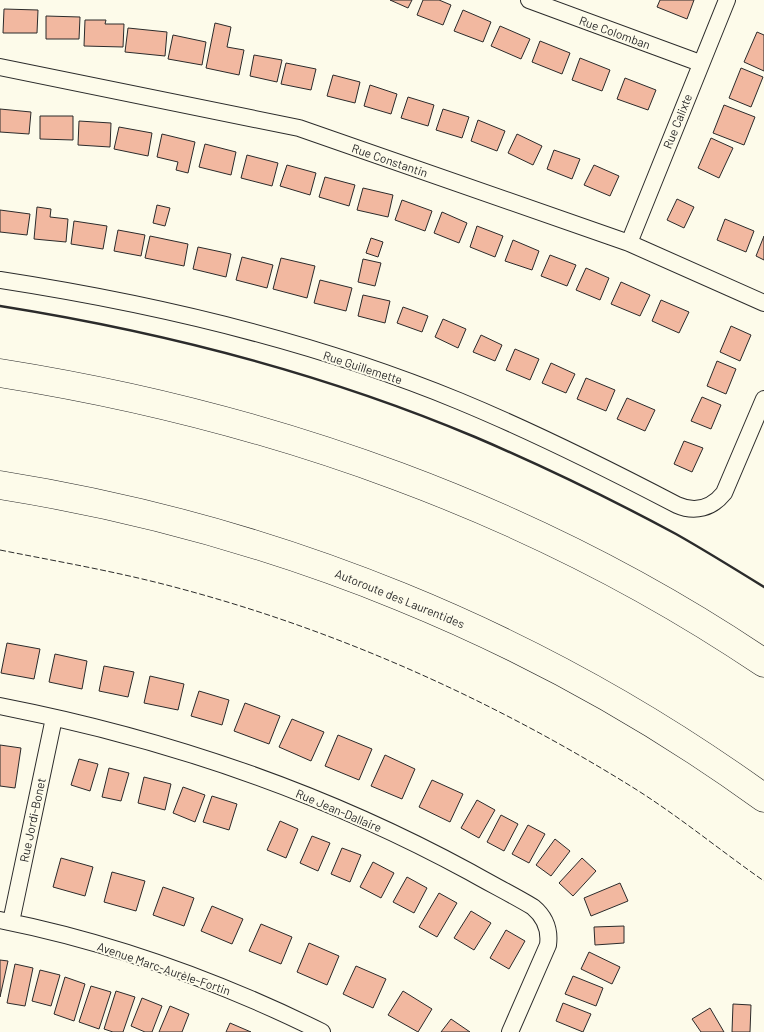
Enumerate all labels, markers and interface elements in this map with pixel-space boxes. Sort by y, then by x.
street label: Rue Colomban [577,13,653,51]
street label: Rue Calixte [660,91,694,151]
street label: Rue Constantin [350,140,430,180]
street label: Rue Guillemette [322,348,404,386]
street label: Autoroute des Laurentides [333,566,467,630]
street label: Rue Jordi-Bonet [16,777,48,863]
street label: Rue Jean-Dallaire [294,786,384,834]
street label: Avenue Marc-Aurèle-Fortin [95,939,233,997]

